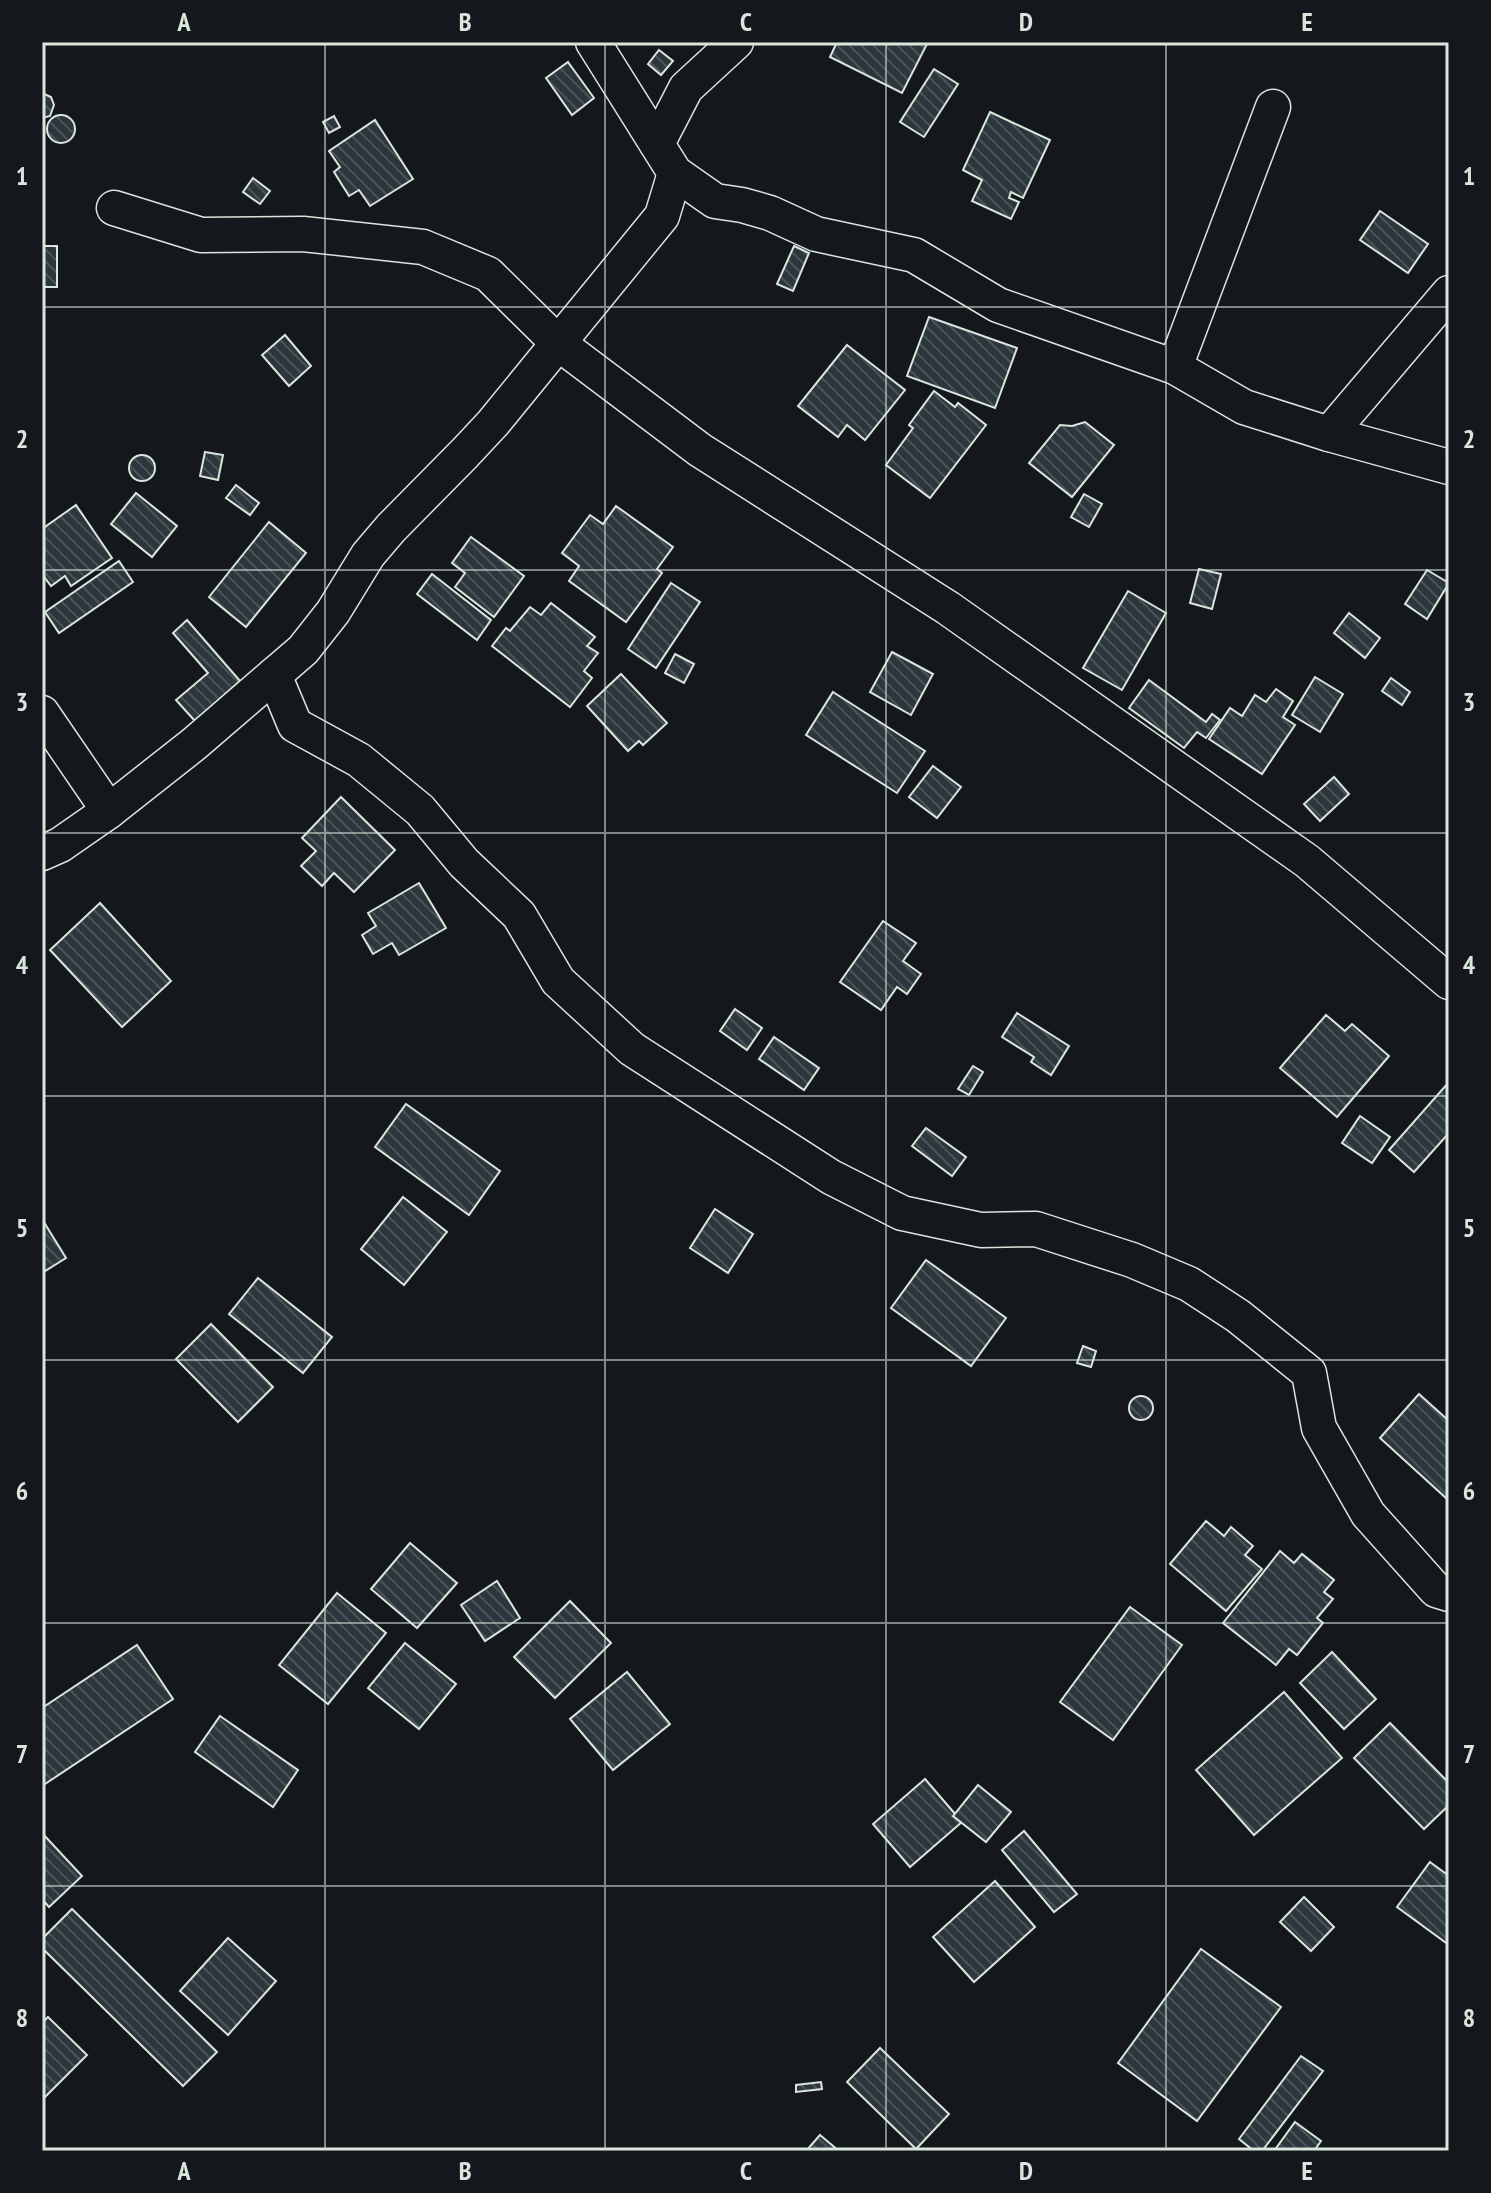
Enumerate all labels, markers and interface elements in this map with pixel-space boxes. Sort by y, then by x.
text: A [176,5,191,38]
text: B [459,5,472,38]
text: C [740,5,752,38]
text: D [1019,5,1033,38]
text: E [1301,5,1313,38]
text: 1 [16,159,28,192]
text: 1 [1463,159,1475,192]
text: 2 [16,422,28,455]
text: 2 [1463,422,1475,455]
text: 3 [16,685,28,718]
text: 3 [1463,685,1475,718]
text: 4 [16,948,29,981]
text: 4 [1463,948,1476,981]
text: 5 [16,1211,28,1244]
text: 5 [1463,1211,1475,1244]
text: 6 [16,1474,28,1507]
text: 6 [1463,1474,1475,1507]
text: 7 [16,1737,28,1770]
text: 7 [1463,1737,1475,1770]
text: 8 [16,2001,28,2034]
text: 8 [1463,2001,1475,2034]
text: A [176,2154,191,2187]
text: B [459,2154,472,2187]
text: C [740,2154,752,2187]
text: D [1019,2154,1033,2187]
text: E [1301,2154,1313,2187]

